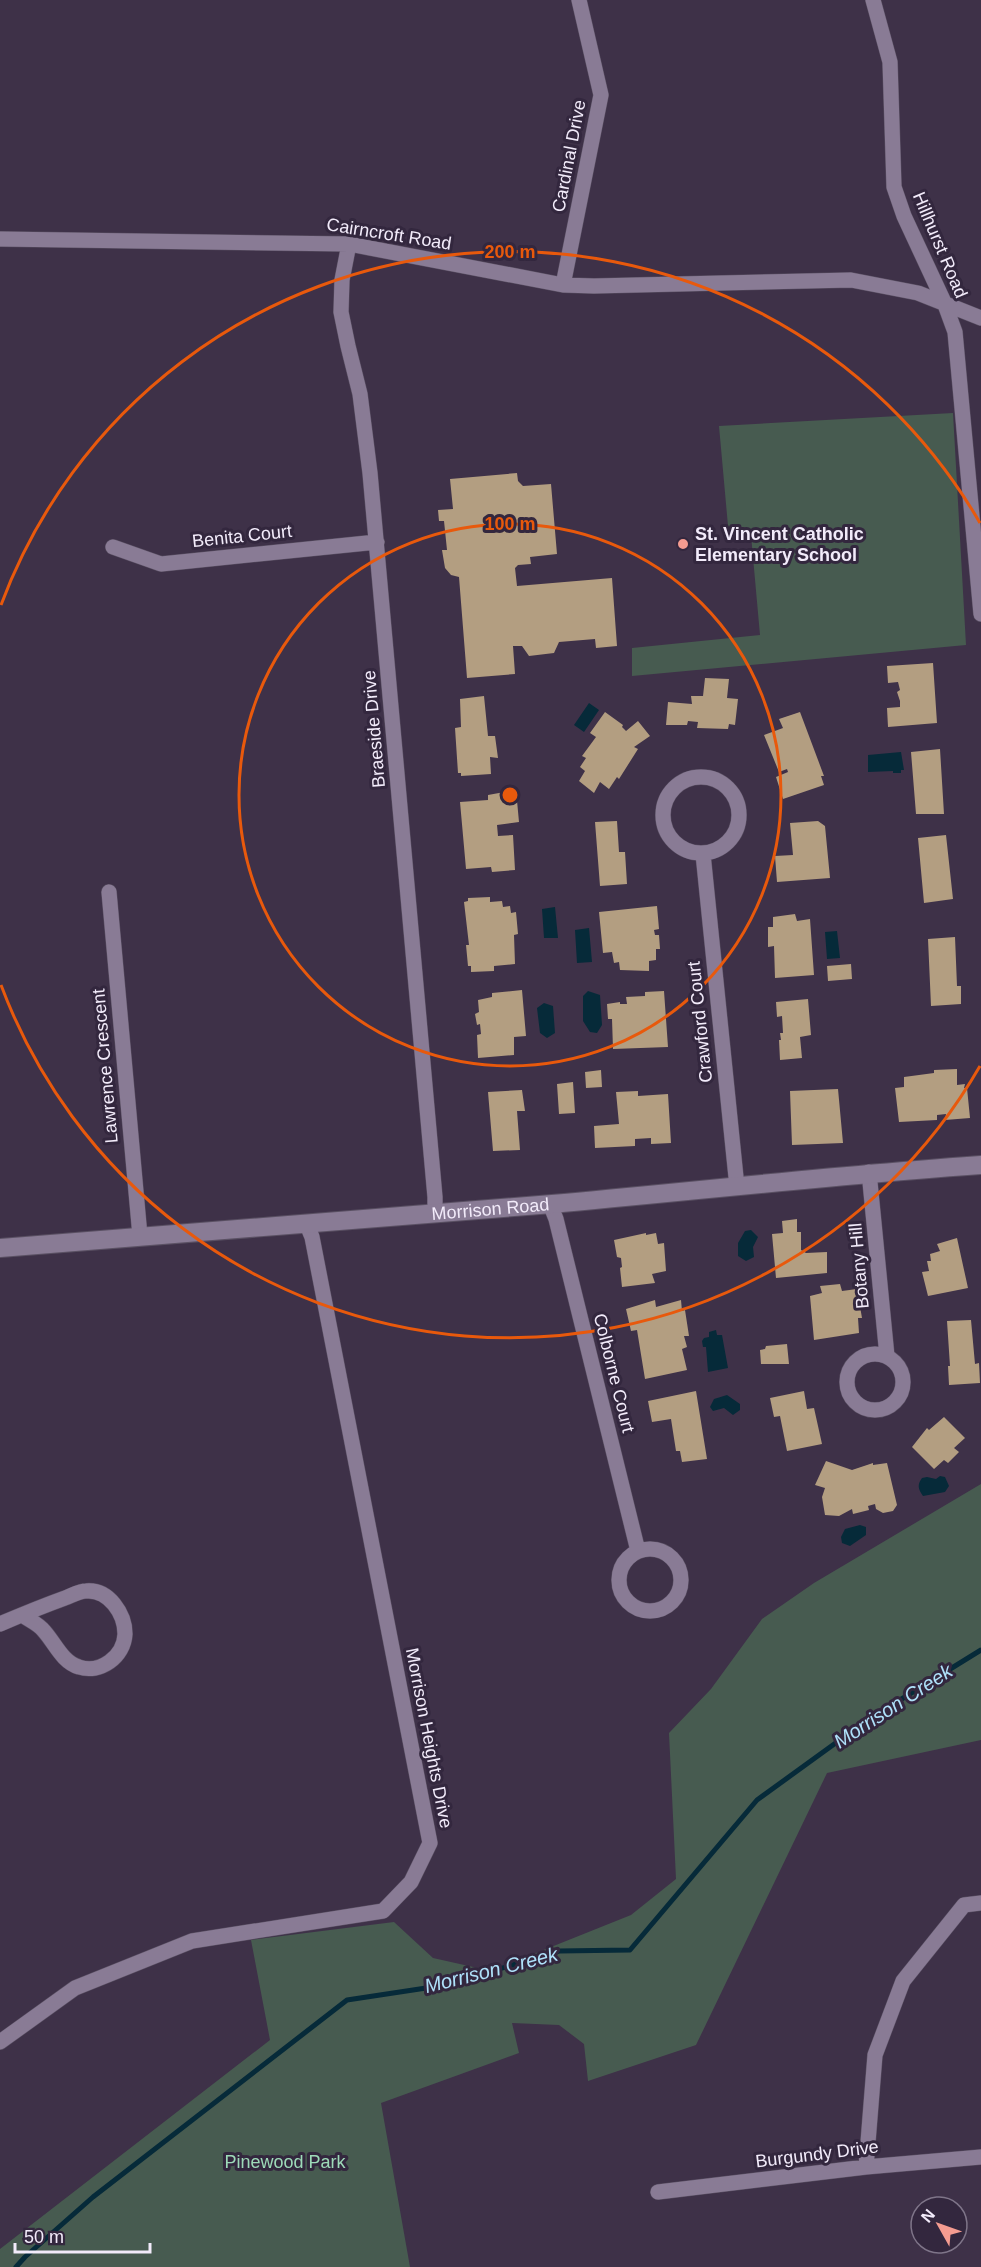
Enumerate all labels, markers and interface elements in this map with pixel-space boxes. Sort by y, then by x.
street label: Cardinal Drive [548,98,590,214]
street label: Hillhurst Road [909,189,971,301]
street label: Cairncroft Road [325,214,453,254]
text: 200 m [484,242,536,262]
text: 100 m [484,514,536,534]
street label: Benita Court [191,521,293,551]
place label: St. Vincent Catholic Elementary School [695,524,864,565]
marker: St. Vincent Catholic Elementary School [676,537,690,551]
street label: Braeside Drive [359,669,389,789]
centre of rings [500,785,520,805]
street label: Crawford Court [684,960,716,1084]
street label: Lawrence Crescent [88,988,122,1144]
street label: Morrison Road [431,1194,550,1224]
street label: Botany Hill [845,1222,873,1310]
street label: Colborne Court [590,1311,638,1435]
street label: Morrison Heights Drive [402,1646,456,1830]
water label: Morrison Creek [830,1659,957,1752]
water label: Morrison Creek [422,1943,561,1997]
street label: Burgundy Drive [754,2137,880,2171]
park label: Pinewood Park [224,2152,347,2172]
north arrow [909,2195,969,2255]
text: N [918,2206,938,2226]
scale bar [15,2216,150,2254]
text: 50 m [24,2227,64,2247]

